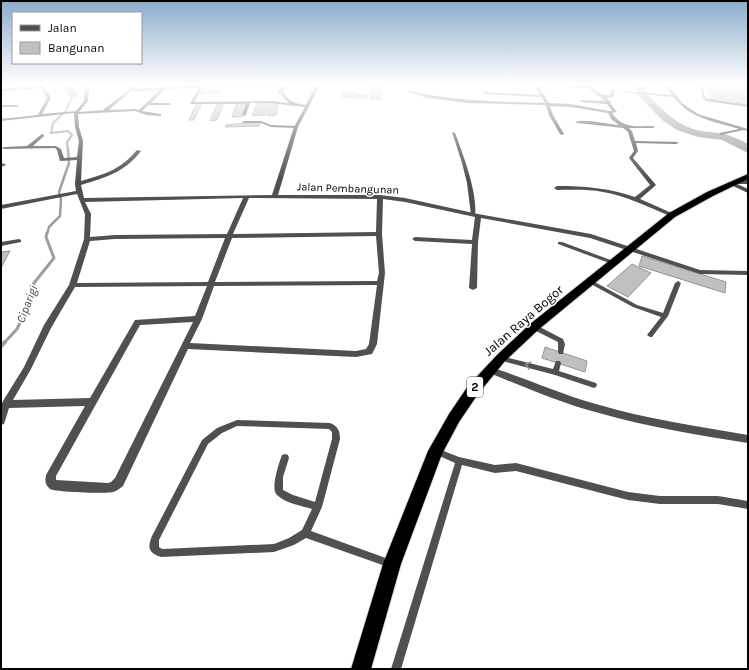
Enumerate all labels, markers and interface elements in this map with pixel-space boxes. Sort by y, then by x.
legend [12,12,142,64]
text: Jalan [48,21,77,35]
text: Bangunan [48,41,104,55]
street label: Jalan Pembangunan [297,180,399,197]
street label: Jalan Raya Bogor [481,282,566,359]
water label: Ciparigi [13,283,41,325]
one-way arrow [524,361,531,370]
road number: 2 [467,377,483,397]

